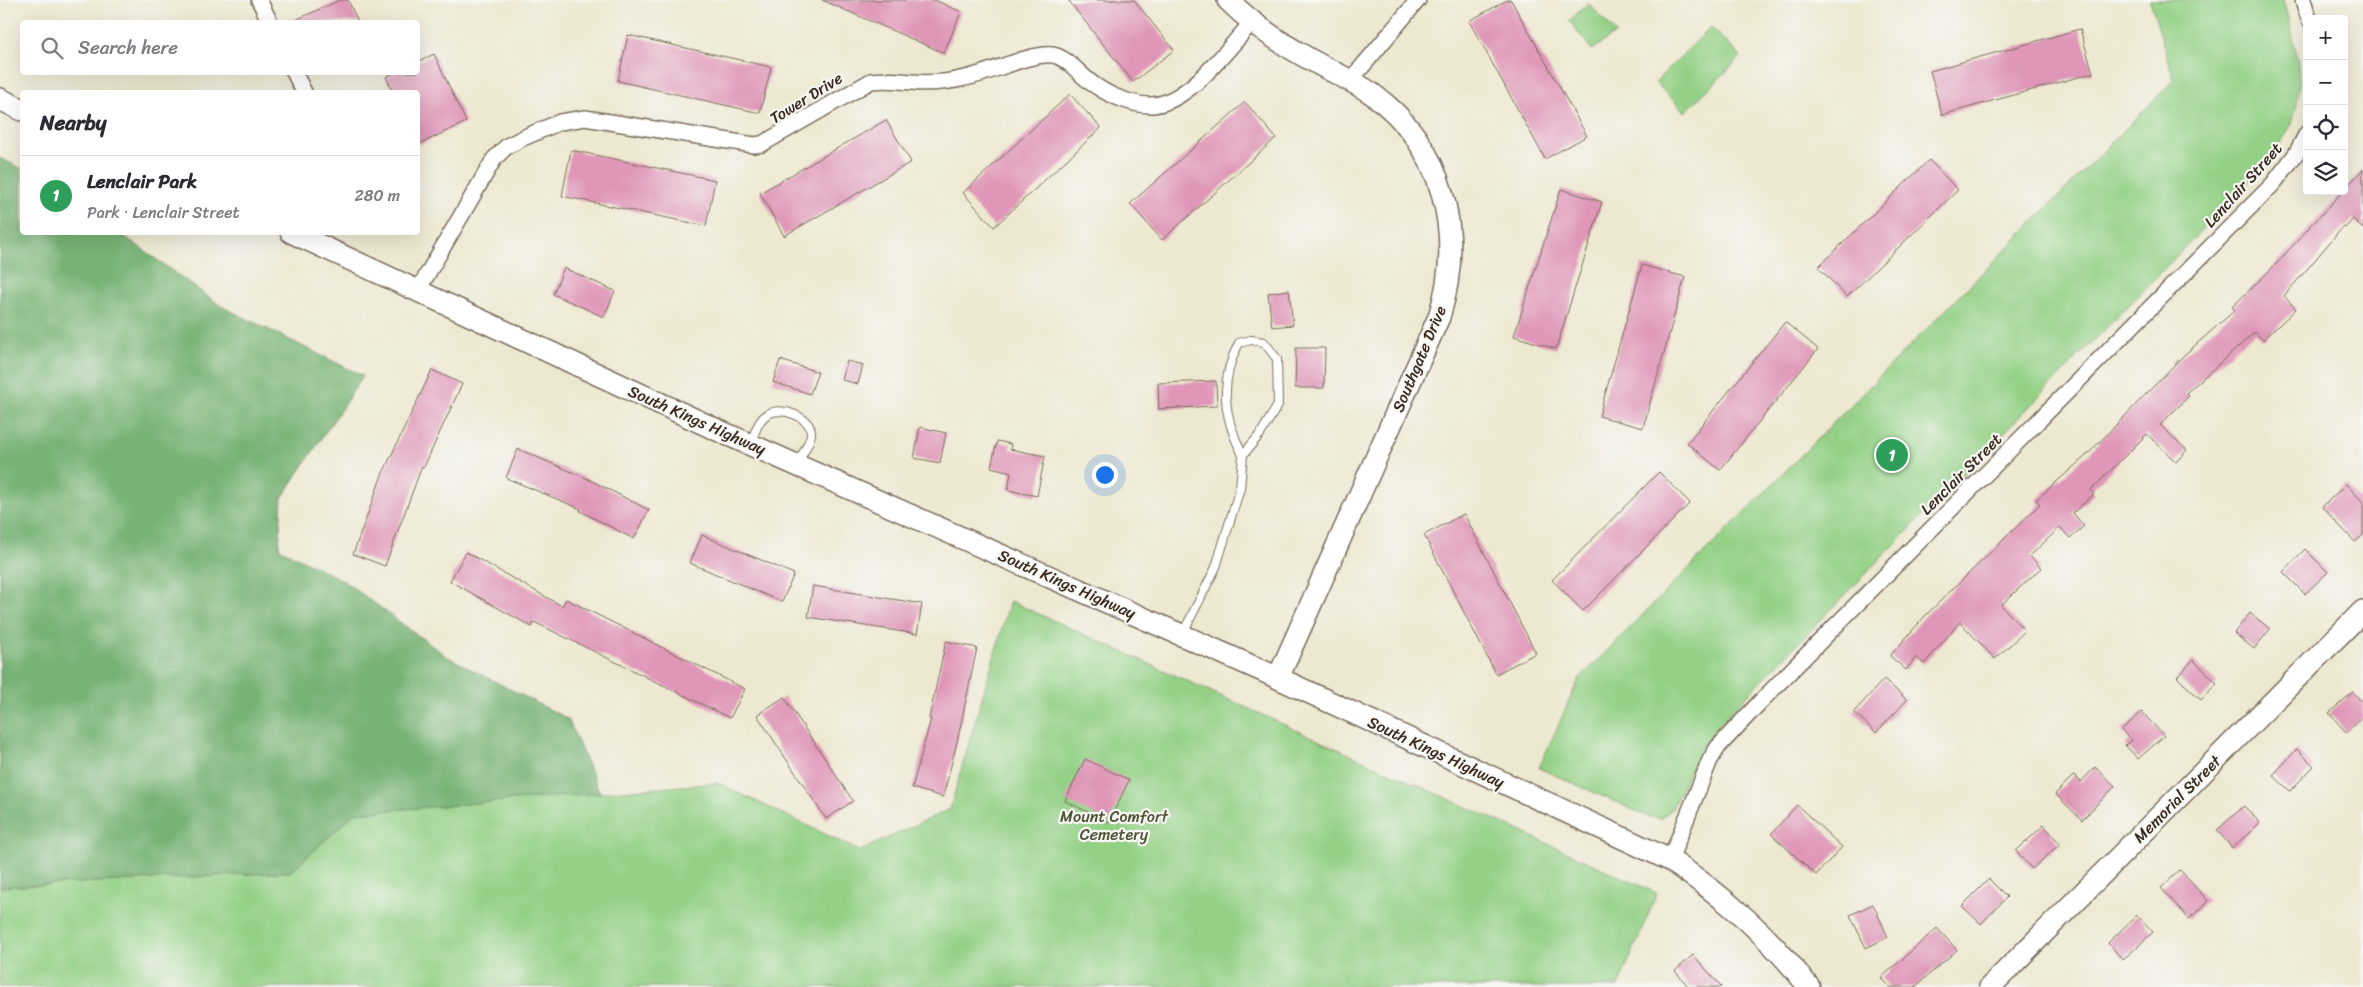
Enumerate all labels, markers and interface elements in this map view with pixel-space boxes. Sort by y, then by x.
map controls [2303,15,2348,195]
button: + [2303,15,2348,60]
search box [20,20,420,75]
text: Search here [78,31,178,64]
icon: search [38,34,66,62]
button: − [2303,60,2348,105]
street label: Tower Drive [764,64,848,132]
text: Nearby [40,104,106,142]
button: locate [2303,105,2348,150]
street label: Lenclair Street [2196,136,2290,234]
button: layers [2303,150,2348,195]
text: Lenclair Park [87,165,197,198]
text: 1 [53,181,59,210]
text: 280 m [355,181,400,210]
text: Park · Lenclair Street [87,198,239,227]
street label: Southgate Drive [1384,301,1455,417]
street label: South Kings Highway [623,377,771,464]
street label: Lenclair Street [1913,426,2009,522]
pin: 1 [1876,436,1908,474]
your location [1092,462,1118,488]
street label: South Kings Highway [993,541,1141,628]
street label: South Kings Highway [1363,708,1510,797]
street label: Memorial Street [2126,748,2228,850]
park label: Mount Comfort Cemetery [1060,802,1169,849]

